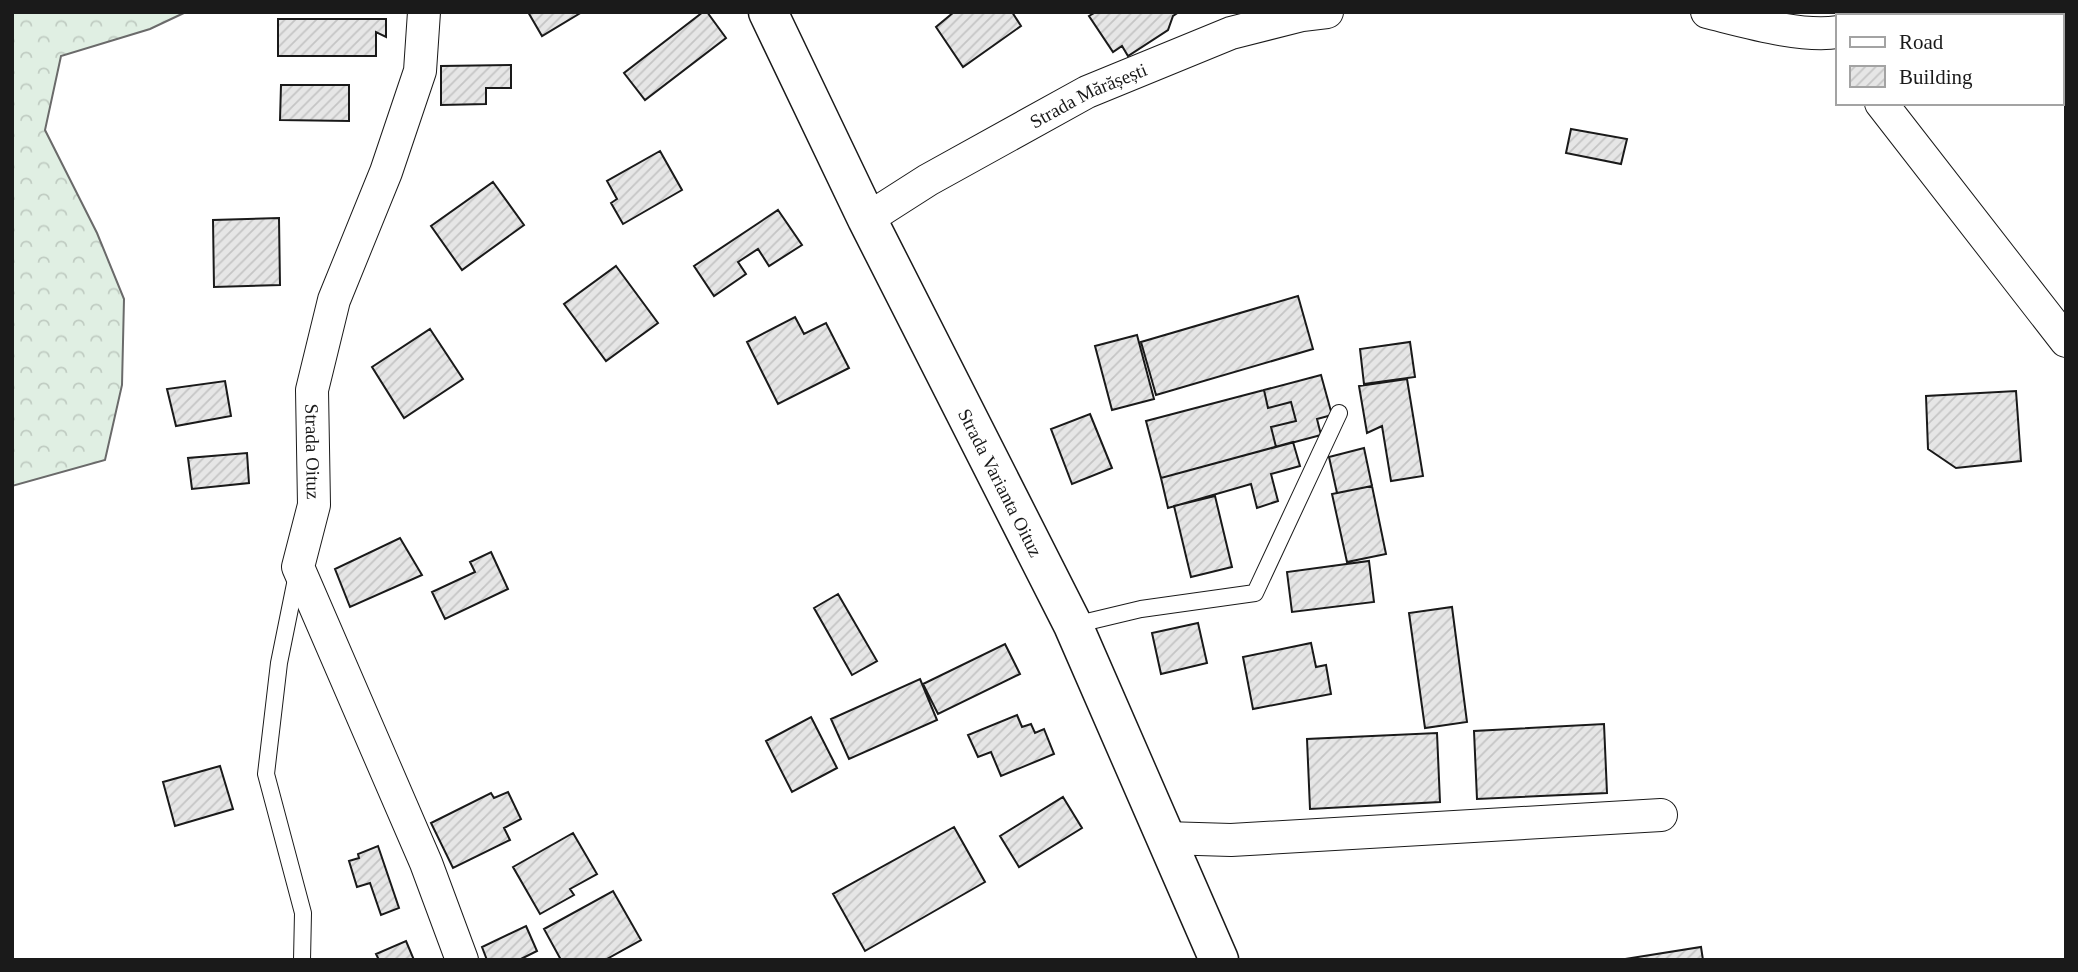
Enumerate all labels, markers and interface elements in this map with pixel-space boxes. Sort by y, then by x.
legend [1836,14,2064,105]
text: Road [1899,30,1944,54]
street label: Strada Mărășești [1026,58,1150,132]
text: Building [1899,65,1973,89]
street label: Strada Oituz [302,404,324,499]
street label: Strada Varianta Oituz [954,405,1047,560]

